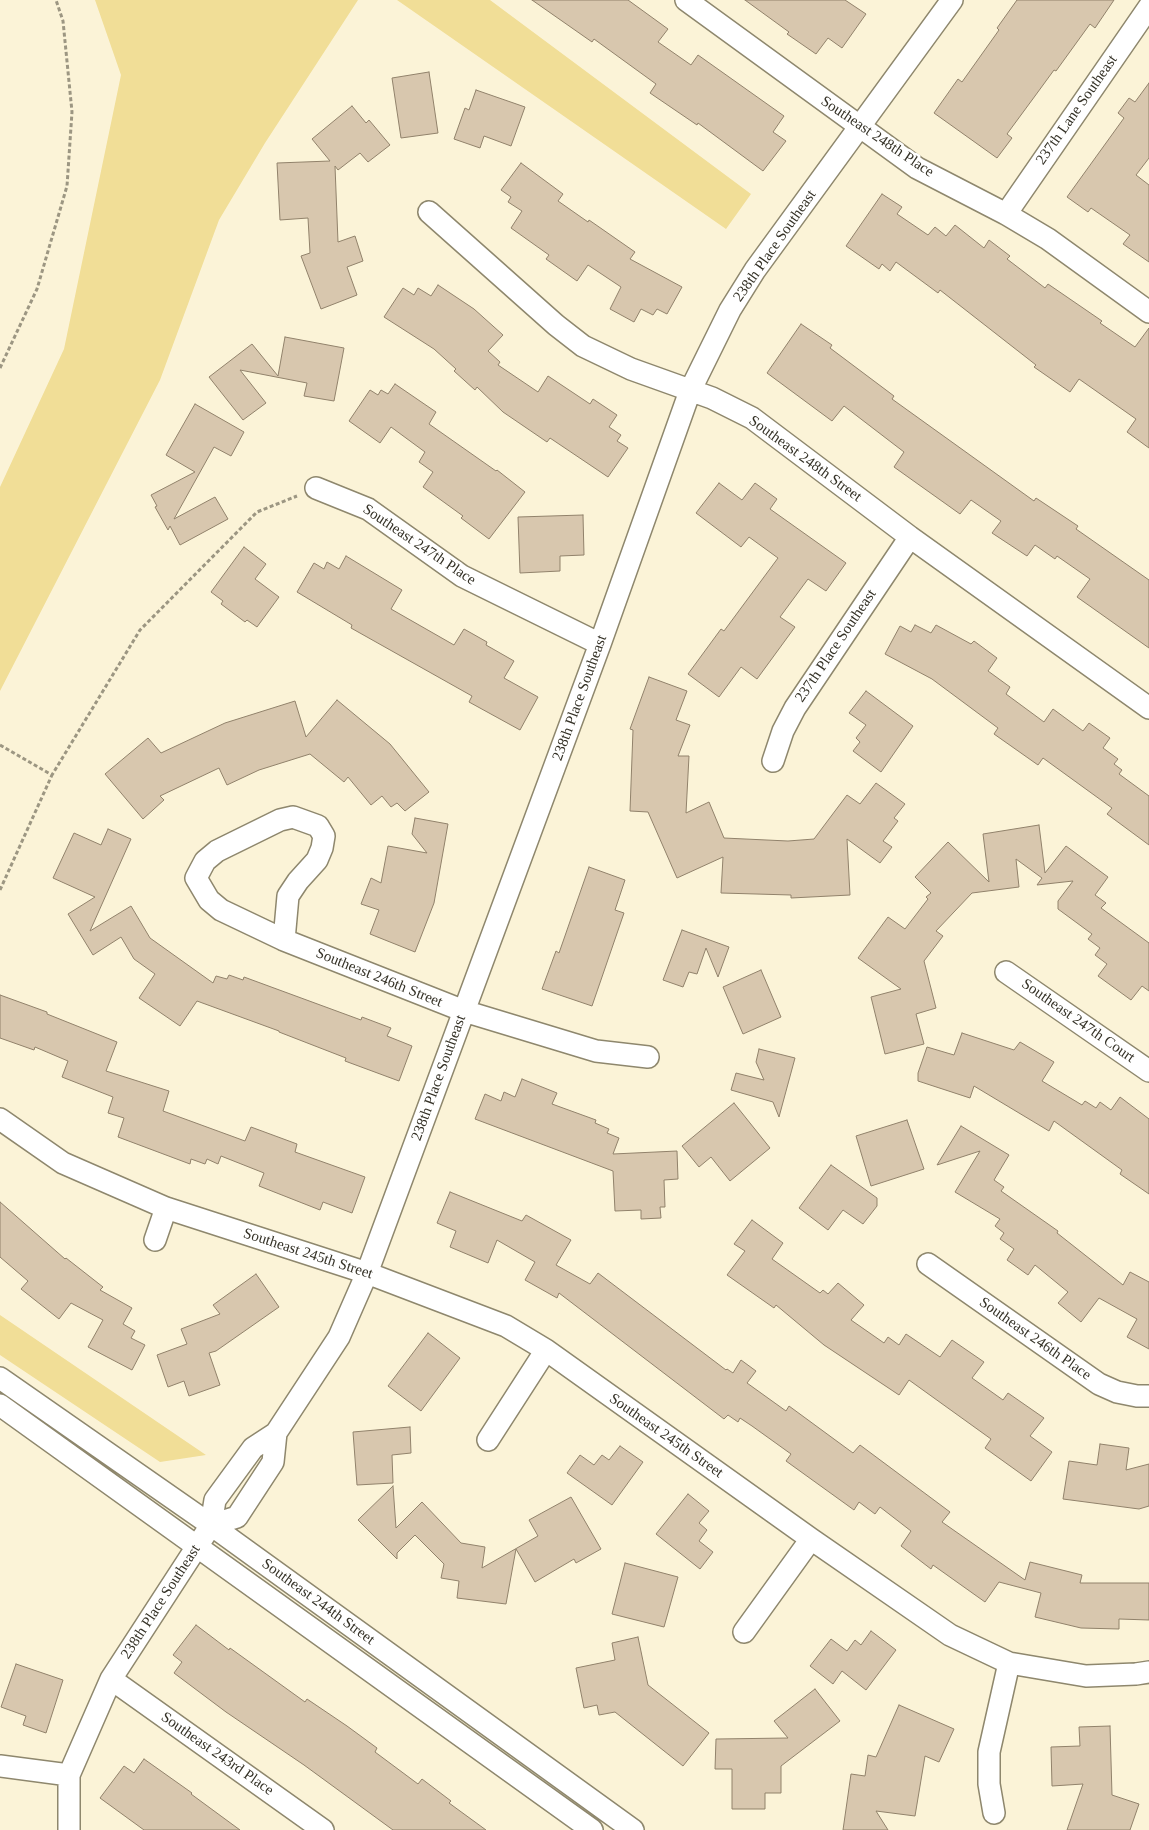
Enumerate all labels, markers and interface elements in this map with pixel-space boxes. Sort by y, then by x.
street label: 237th Lane Southeast [1032,52,1122,168]
street label: Southeast 248th Place [817,92,937,182]
street label: 238th Place Southeast [730,187,820,305]
street label: Southeast 248th Street [745,412,865,506]
street label: Southeast 247th Place [359,500,479,590]
street label: 237th Place Southeast [791,586,881,706]
street label: 238th Place Southeast [549,633,611,763]
street label: Southeast 246th Street [313,944,445,1012]
street label: Southeast 247th Court [1018,975,1138,1067]
street label: 238th Place Southeast [408,1013,470,1143]
street label: Southeast 245th Street [241,1225,375,1283]
street label: Southeast 246th Place [976,1294,1094,1384]
street label: Southeast 245th Street [606,1390,726,1482]
street label: 238th Place Southeast [117,1542,205,1662]
street label: Southeast 244th Street [258,1555,378,1649]
street label: Southeast 243rd Place [157,1708,277,1800]

